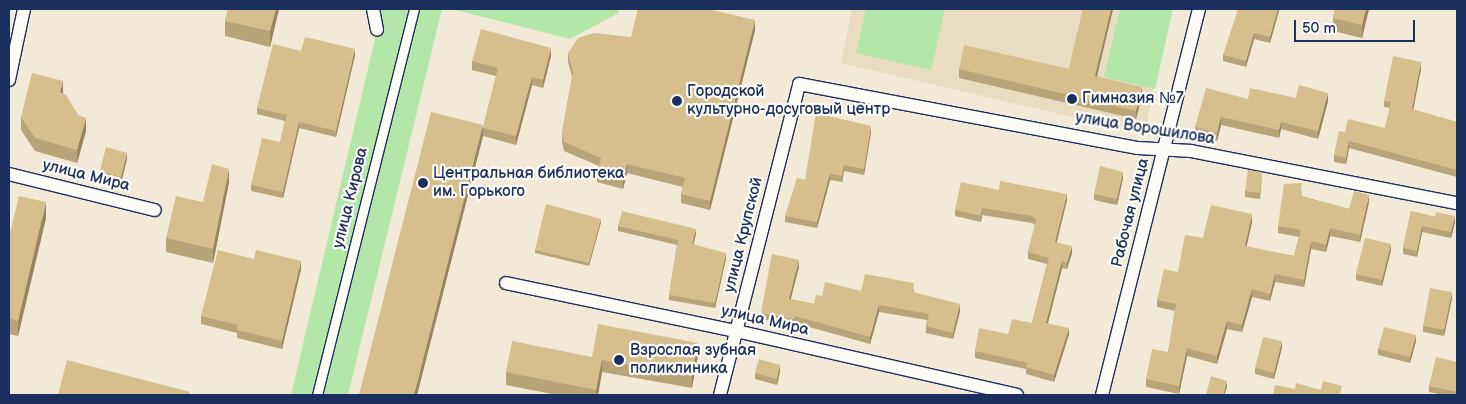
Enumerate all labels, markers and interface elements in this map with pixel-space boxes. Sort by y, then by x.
scale bar [1296,10,1417,42]
text: 50 m [1302,19,1336,38]
place label: Городской культурно-досуговый центр [687,82,890,120]
place label: Гимназия №7 [1082,89,1184,109]
marker: Гимназия №7 [1066,93,1078,105]
marker: Городской культурно-досуговый центр [671,95,683,107]
street label: улица Ворошилова [1074,108,1216,150]
street label: улица Кирова [329,146,373,250]
street label: улица Мира [40,156,132,196]
street label: Рабочая улица [1108,156,1154,270]
place label: Центральная библиотека им. Горького [433,164,624,202]
street label: улица Крупской [720,175,768,295]
marker: Центральная библиотека им. Горького [417,177,429,189]
street label: улица Мира [719,302,811,340]
place label: Взрослая зубная поликлиника [630,341,756,379]
marker: Взрослая зубная поликлиника [612,353,626,367]

